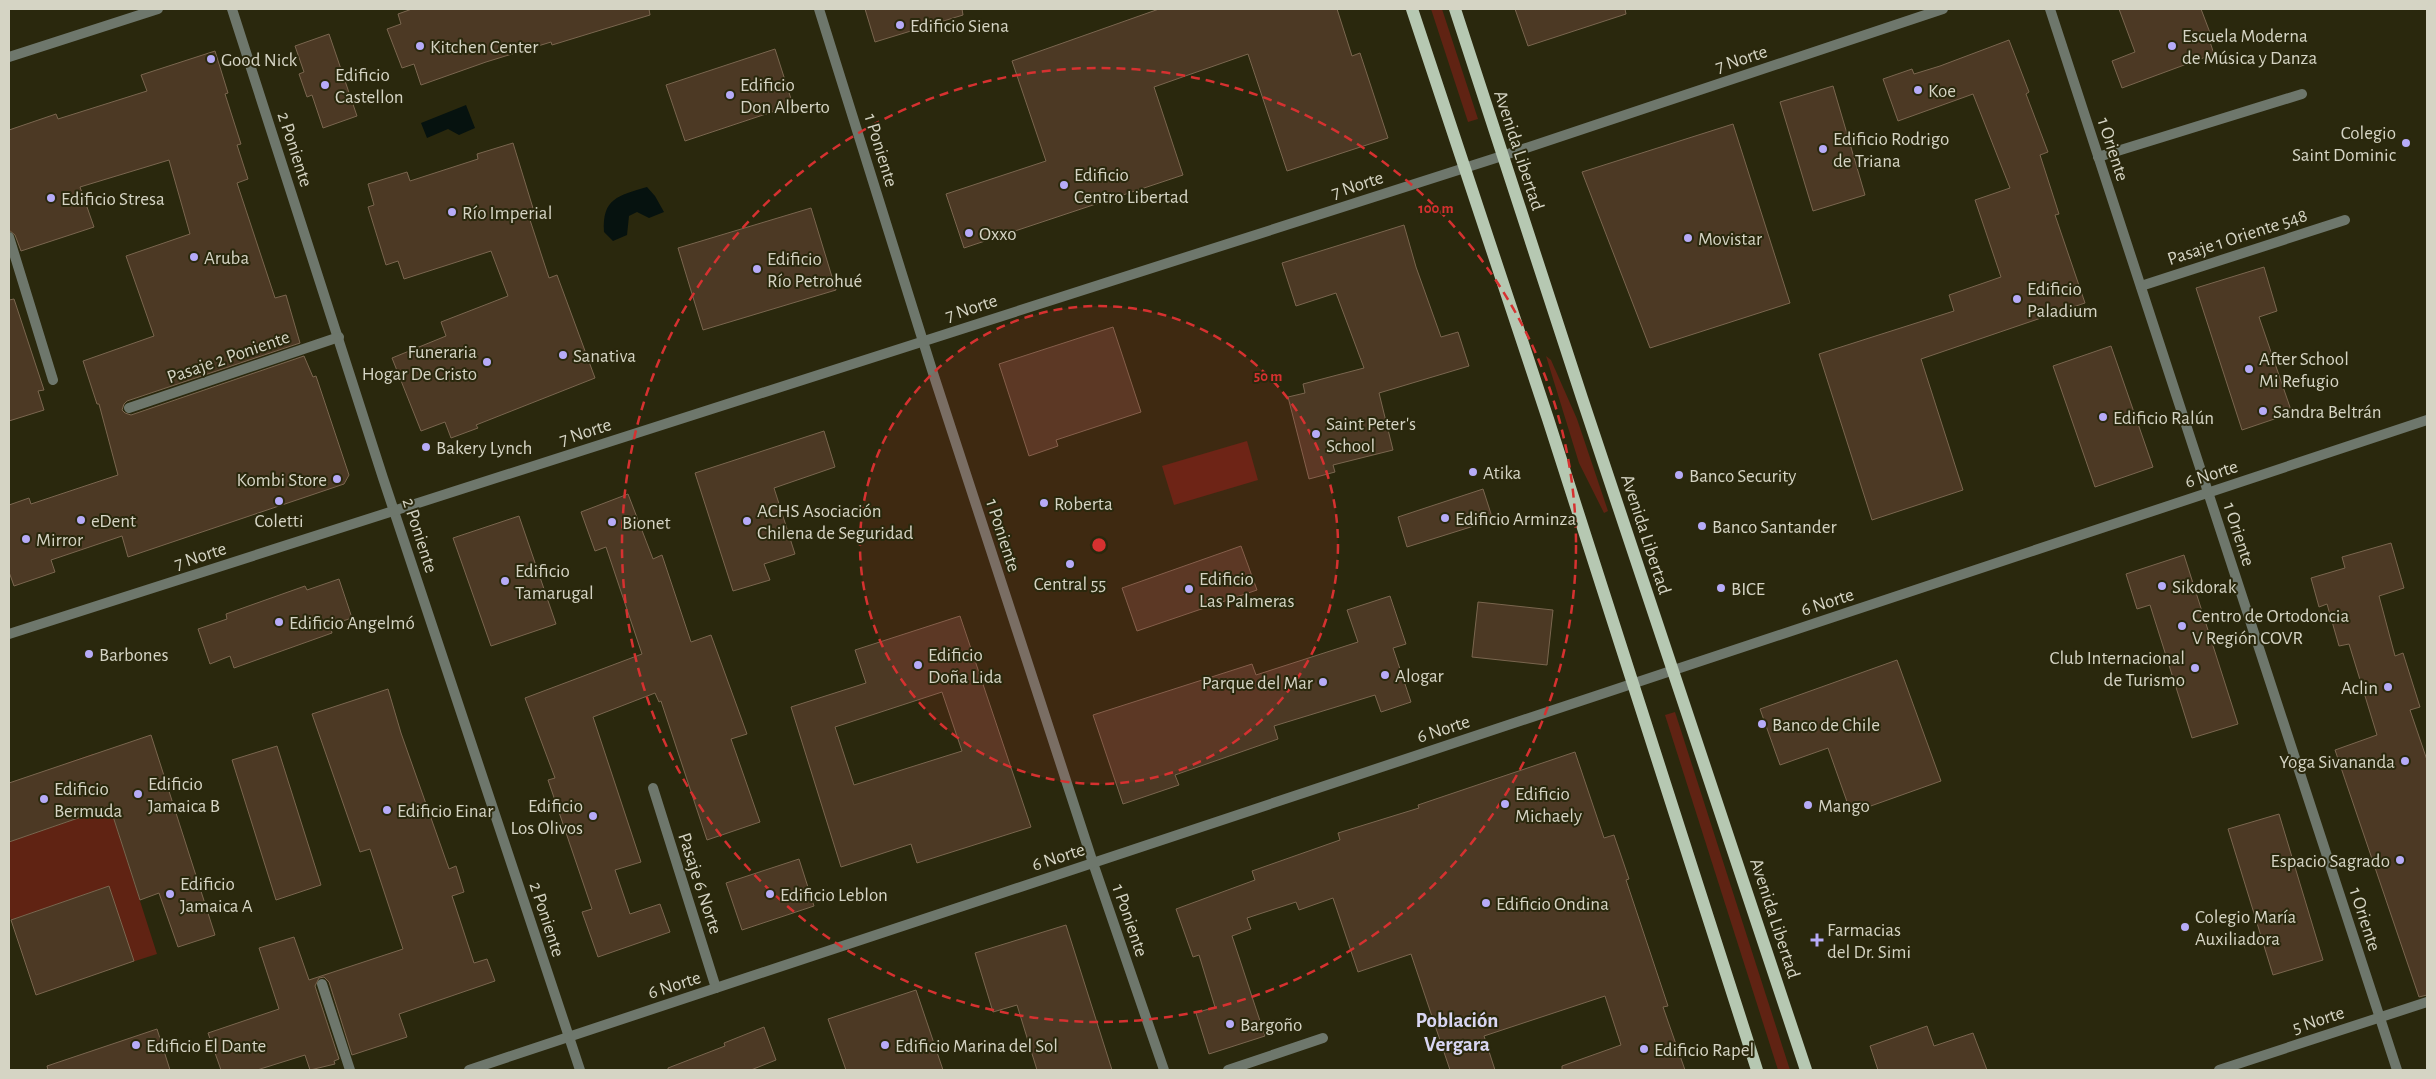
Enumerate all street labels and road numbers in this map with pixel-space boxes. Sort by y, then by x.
street label: 7 Norte [1713,42,1770,77]
street label: Avenida Libertad [1490,88,1547,213]
street label: 2 Poniente [274,110,316,189]
street label: 1 Poniente [860,112,901,189]
street label: 1 Oriente [2093,115,2132,184]
street label: 7 Norte [1329,168,1386,203]
street label: Pasaje 1 Oriente 548 [2165,206,2310,269]
street label: 7 Norte [943,291,1000,326]
street label: Pasaje 2 Poniente [165,328,292,387]
street label: 7 Norte [557,415,614,450]
street label: 6 Norte [2183,457,2240,492]
street label: Avenida Libertad [1617,472,1674,597]
street label: 2 Poniente [399,496,441,575]
street label: 1 Poniente [982,497,1023,574]
street label: 1 Oriente [2219,500,2258,569]
street label: 7 Norte [172,539,229,574]
street label: 6 Norte [1799,585,1856,620]
street label: 6 Norte [1415,712,1472,747]
street label: Pasaje 6 Norte [674,830,725,937]
street label: 6 Norte [1030,840,1087,875]
street label: Avenida Libertad [1746,856,1803,981]
street label: 2 Poniente [526,880,568,959]
street label: 1 Poniente [1108,882,1151,959]
street label: 1 Oriente [2345,885,2384,954]
street label: 6 Norte [646,968,703,1003]
street label: 5 Norte [2290,1003,2347,1038]

